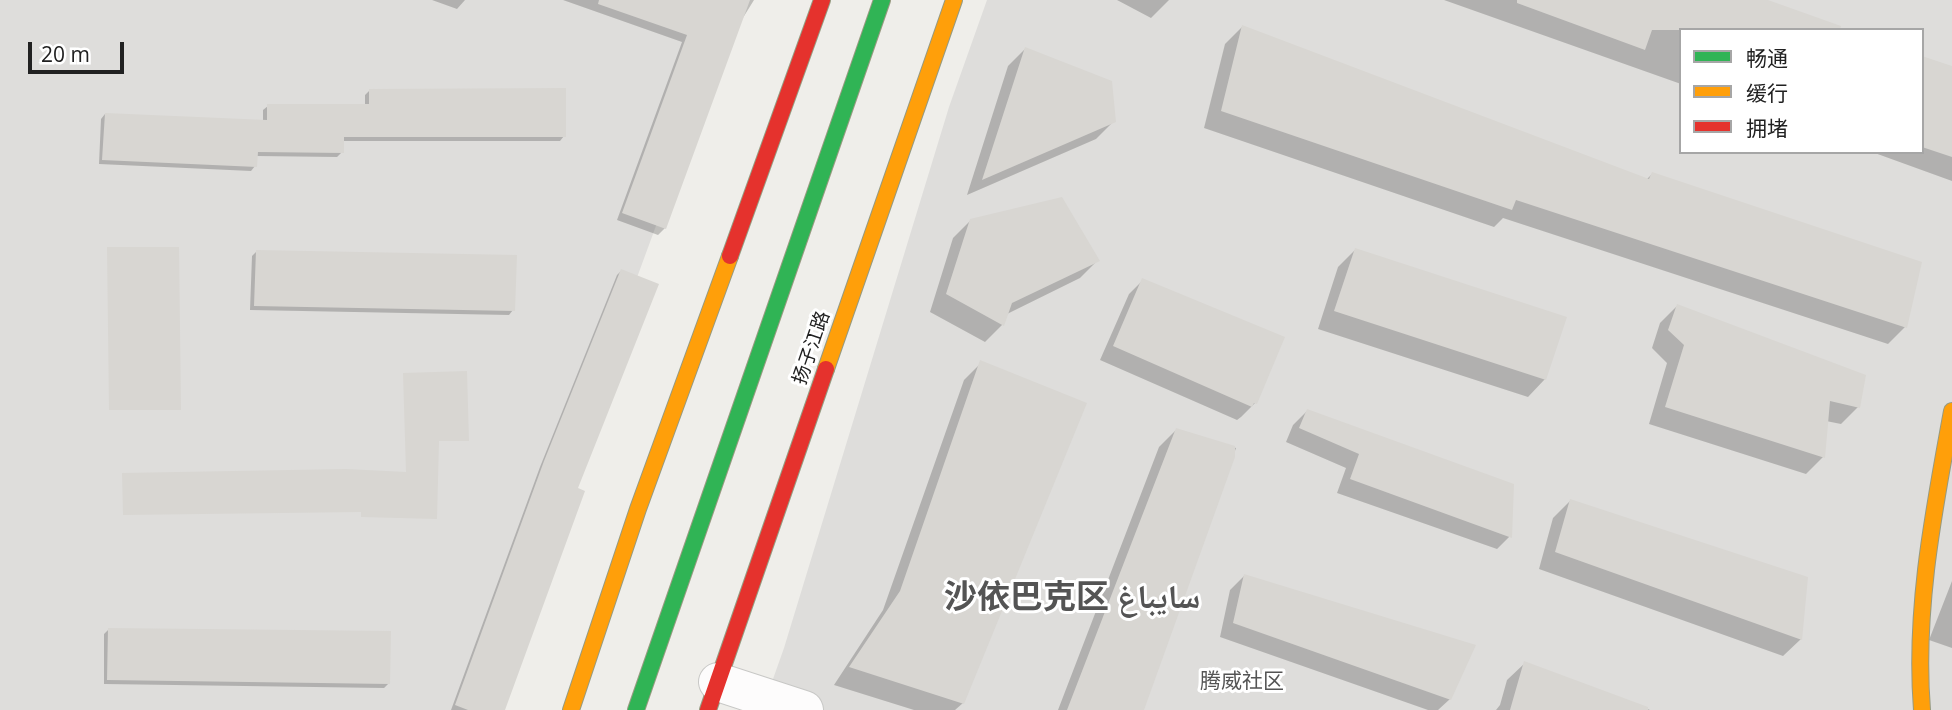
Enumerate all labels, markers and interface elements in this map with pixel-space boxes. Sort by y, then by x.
scale bar [32,28,128,72]
legend [1679,28,1924,154]
text: 20 m [41,40,90,68]
text: 畅通 [1746,44,1788,72]
text: 缓行 [1746,79,1788,107]
text: 拥堵 [1746,114,1788,142]
street label: 扬子江路 [789,308,835,388]
district label: 沙依巴克区 سايباغ [944,579,1200,619]
district label: 腾威社区 [1200,669,1284,695]

